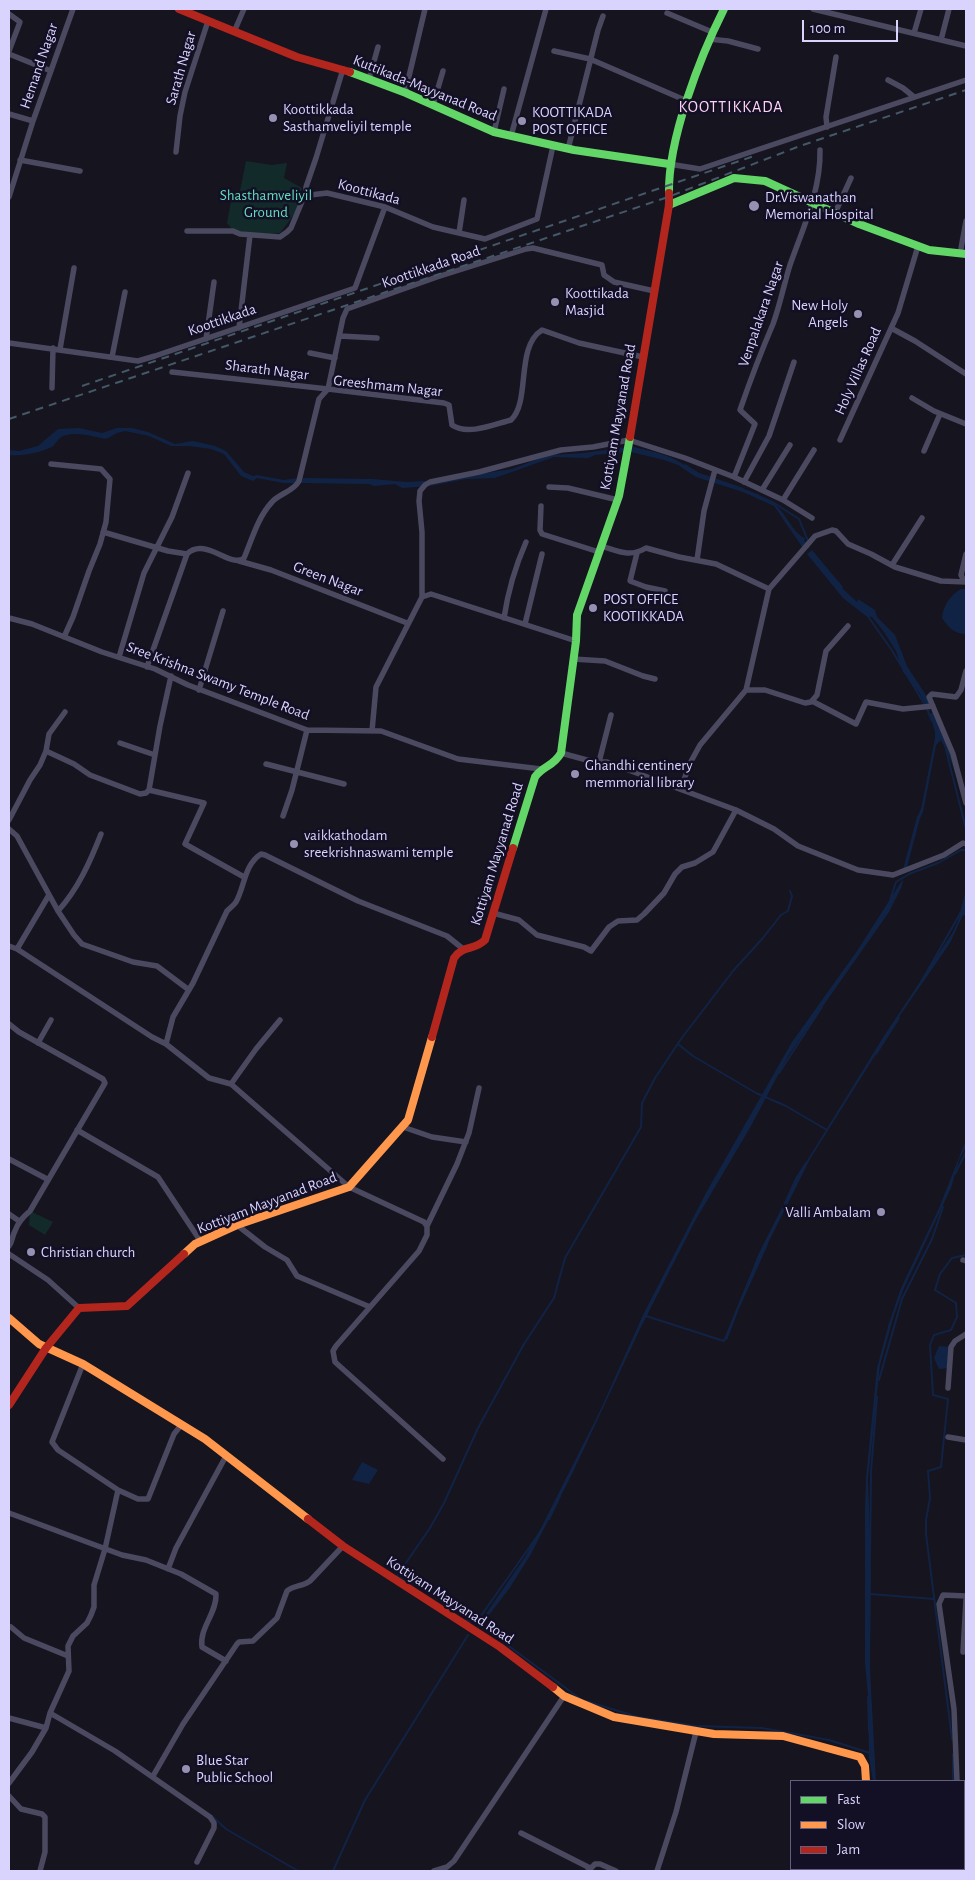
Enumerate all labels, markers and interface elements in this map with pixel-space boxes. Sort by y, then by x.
scale bar [805,10,901,42]
street label: Hemand Nagar [16,21,62,111]
text: 100 m [810,21,845,36]
street label: Sarath Nagar [162,29,200,107]
street label: Kuttikada-Mayyanad Road [350,51,500,125]
district label: KOOTTIKKADA [677,97,785,117]
place label: Koottikkada Sasthamveliyil temple [283,100,412,135]
place label: KOOTTIKADA POST OFFICE [532,103,612,138]
marker: Koottikkada Sasthamveliyil temple [267,112,279,124]
marker: KOOTTIKADA POST OFFICE [516,115,528,127]
street label: Koottikada [336,175,402,209]
park label: Shasthamveliyil Ground [220,186,312,221]
place label: Dr.Viswanathan Memorial Hospital [765,188,874,223]
marker: Dr.Viswanathan Memorial Hospital [747,199,761,213]
street label: Koottikkada Road [379,242,483,292]
street label: Venpalakara Nagar [734,259,788,369]
place label: Koottikada Masjid [565,284,629,319]
marker: Koottikada Masjid [549,296,561,308]
place label: New Holy Angels [791,296,848,331]
street label: Koottikkada [186,300,258,340]
marker: New Holy Angels [852,308,864,320]
street label: Holy Villas Road [831,324,885,418]
street label: Kottiyam Mayyanad Road [596,342,640,492]
street label: Sharath Nagar [224,356,310,384]
street label: Greeshmam Nagar [333,371,443,401]
street label: Green Nagar [291,557,365,601]
place label: POST OFFICE KOOTIKKADA [603,590,684,625]
marker: POST OFFICE KOOTIKKADA [587,602,599,614]
street label: Sree Krishna Swamy Temple Road [124,638,312,724]
place label: Ghandhi centinery memmorial library [585,756,694,791]
marker: Ghandhi centinery memmorial library [569,768,581,780]
street label: Kottiyam Mayyanad Road [467,780,527,928]
place label: vaikkathodam sreekrishnaswami temple [304,826,453,861]
marker: vaikkathodam sreekrishnaswami temple [288,838,300,850]
street label: Kottiyam Mayyanad Road [195,1168,339,1238]
place label: Valli Ambalam [785,1203,871,1221]
marker: Valli Ambalam [875,1206,887,1218]
place label: Christian church [41,1243,135,1261]
marker: Christian church [25,1246,37,1258]
street label: Kottiyam Mayyanad Road [383,1552,517,1648]
place label: Blue Star Public School [196,1751,273,1786]
marker: Blue Star Public School [180,1763,192,1775]
legend [790,1780,965,1870]
text: Fast [837,1792,860,1807]
text: Slow [837,1817,865,1832]
text: Jam [837,1842,860,1857]

